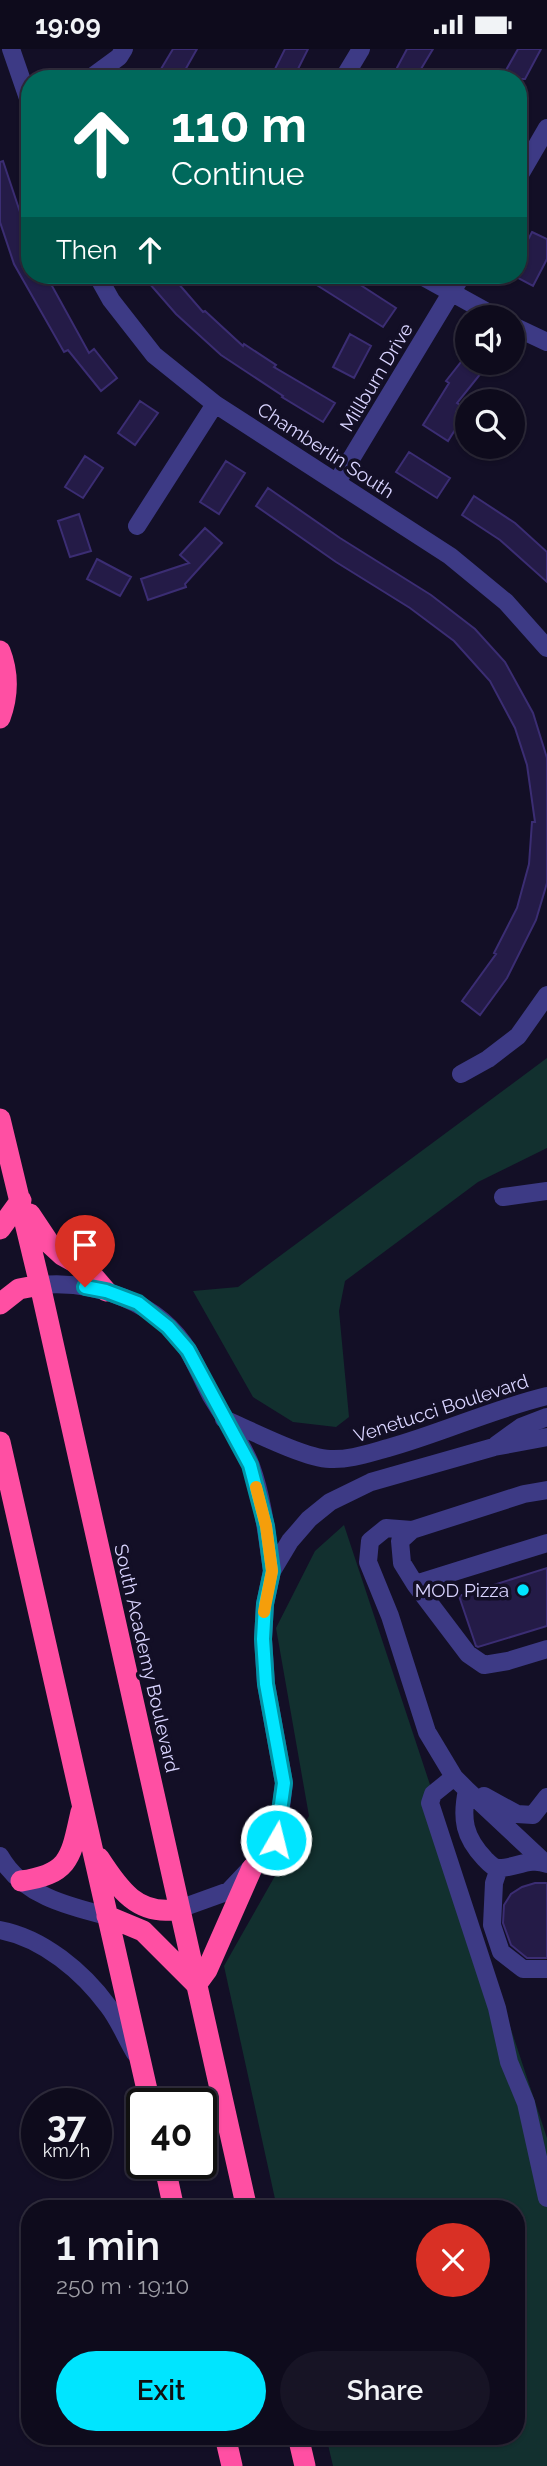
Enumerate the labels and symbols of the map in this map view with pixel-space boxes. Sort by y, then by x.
street label: Millburn Drive [335,319,417,435]
street label: Chamberlin South [254,398,398,502]
pin [55,1215,115,1287]
street label: Venetucci Boulevard [351,1369,531,1447]
street label: South Academy Boulevard [110,1542,184,1774]
place label: MOD Pizza [415,1579,509,1601]
marker: MOD Pizza [515,1582,531,1598]
position arrow [239,1803,313,1877]
speed limit sign: 40 [126,2088,217,2179]

